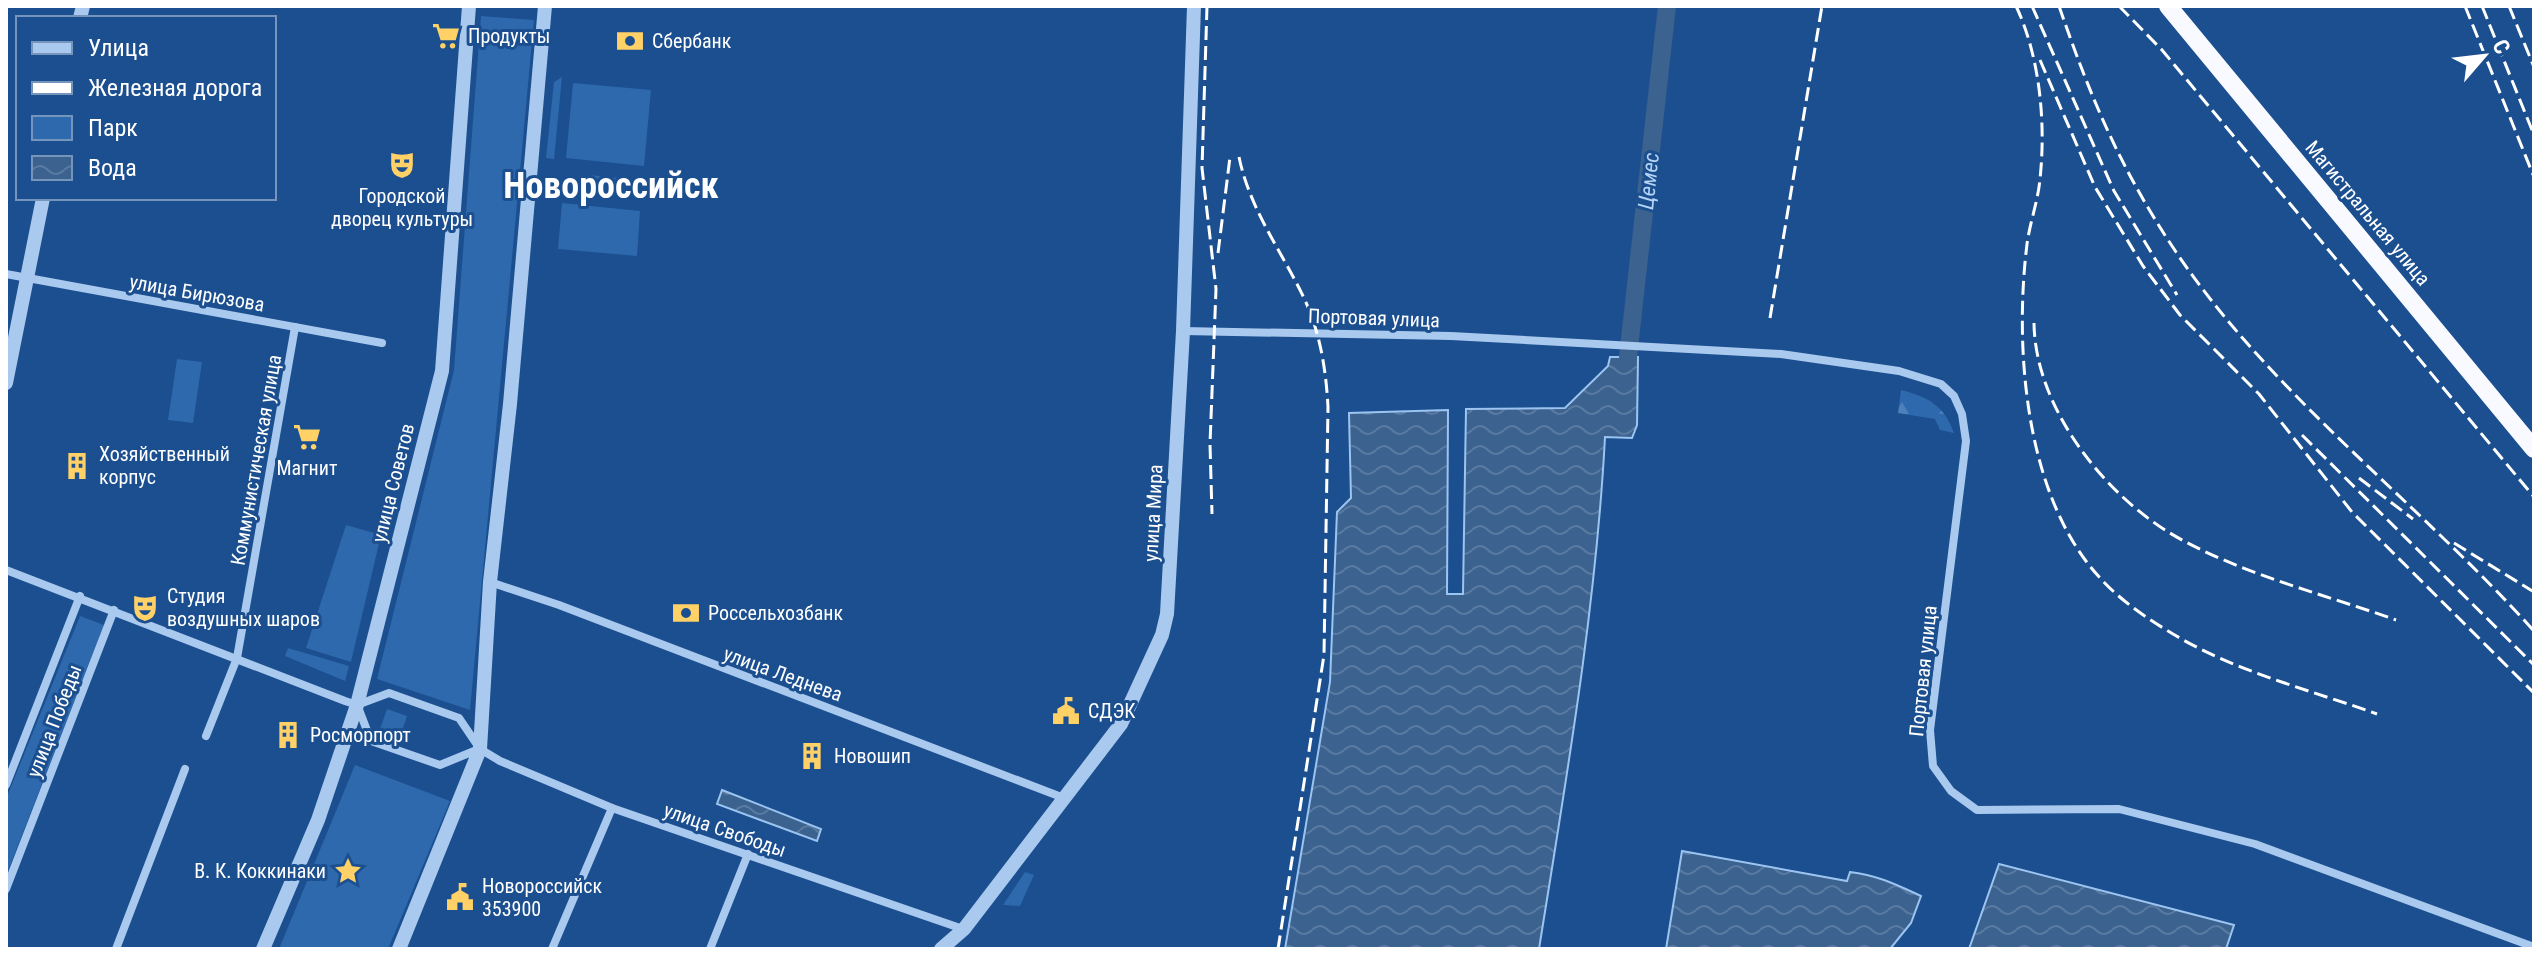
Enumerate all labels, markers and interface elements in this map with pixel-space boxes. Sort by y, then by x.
legend [16,16,276,200]
north arrow [2444,16,2524,96]
supermarket icon: Продукты [431,21,461,51]
place label: Продукты [468,24,550,48]
bank icon: Сбербанк [615,26,645,56]
place label: Сбербанк [652,29,732,53]
text: Улица [88,34,149,62]
text: С [2487,35,2515,58]
text: Железная дорога [88,74,262,102]
text: Парк [88,114,138,142]
street label: Магистральная улица [2300,136,2436,290]
theatre icon: Городской дворец культуры [387,150,417,180]
water label: Цемес [1633,151,1664,211]
text: Вода [88,154,137,182]
district label: Новороссийск [503,165,719,207]
place label: Городской дворец культуры [331,184,473,231]
street label: улица Бирюзова [128,269,266,317]
street label: Портовая улица [1308,304,1440,332]
street label: Коммунистическая улица [226,353,286,567]
street label: улица Советов [367,421,419,545]
supermarket icon: Магнит [292,422,322,452]
place label: Хозяйственный корпус [99,442,230,489]
building icon: Хозяйственный корпус [62,451,92,481]
place label: Магнит [277,456,338,480]
street label: улица Мира [1138,464,1168,562]
place label: Студия воздушных шаров [167,584,320,631]
theatre icon: Студия воздушных шаров [130,593,160,623]
bank icon: Россельхозбанк [671,598,701,628]
place label: Россельхозбанк [708,601,844,625]
street label: Портовая улица [1904,604,1942,738]
street label: улица Леднева [720,641,846,707]
street label: улица Победы [22,661,86,781]
public building icon: СДЭК [1051,696,1081,726]
place label: СДЭК [1088,699,1136,723]
building icon: Росморпорт [273,720,303,750]
place label: Росморпорт [310,723,411,747]
building icon: Новошип [797,741,827,771]
place label: Новошип [834,744,911,768]
street label: улица Свободы [661,798,789,862]
place icon: В. К. Коккинаки [333,856,363,886]
place label: В. К. Коккинаки [194,859,326,883]
place label: Новороссийск 353900 [482,874,603,921]
public building icon: Новороссийск 353900 [445,882,475,912]

